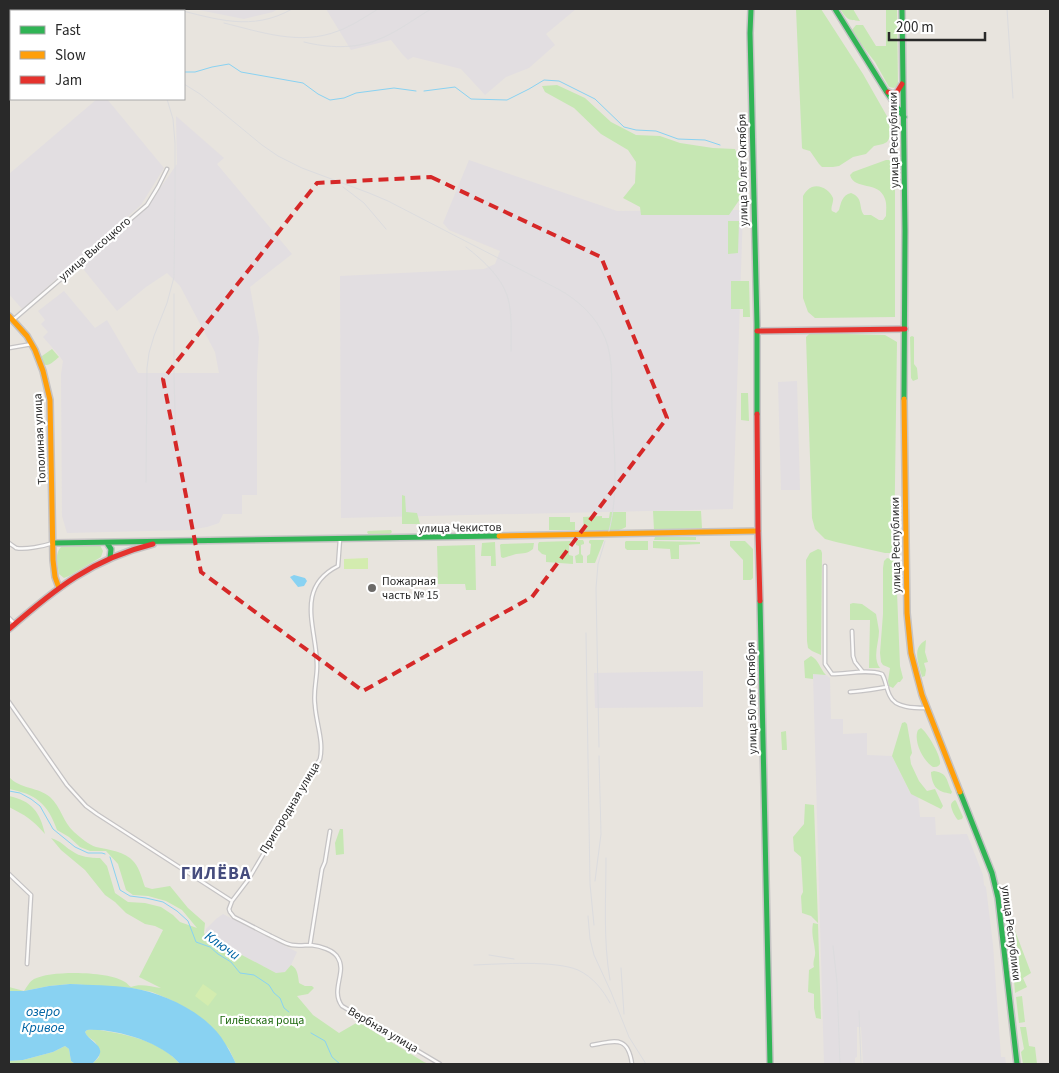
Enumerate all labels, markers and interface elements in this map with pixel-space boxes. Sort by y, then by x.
legend [10,10,185,100]
scale bar [889,10,985,42]
text: 200 m [896,17,934,38]
text: Fast [55,20,81,41]
text: Slow [55,45,86,66]
text: Jam [55,70,82,91]
street label: улица Республики [885,92,903,188]
street label: улица 50 лет Октября [734,114,752,226]
street label: улица Высоцкого [55,213,135,285]
street label: Тополиная улица [29,393,51,485]
street label: улица Республики [887,497,905,593]
street label: улица Чекистов [418,519,502,537]
place label: Пожарная часть № 15 [382,573,438,604]
marker: Пожарная часть № 15 [366,582,378,594]
street label: улица 50 лет Октября [743,642,761,754]
street label: Пригородная улица [256,759,324,857]
district label: ГИЛЁВА [181,861,251,886]
street label: улица Республики [997,884,1025,982]
water label: Ключи [200,927,244,965]
water label: озеро Кривое [21,1002,65,1038]
street label: Вербная улица [345,1003,421,1057]
park label: Гилёвская роща [220,1012,304,1029]

